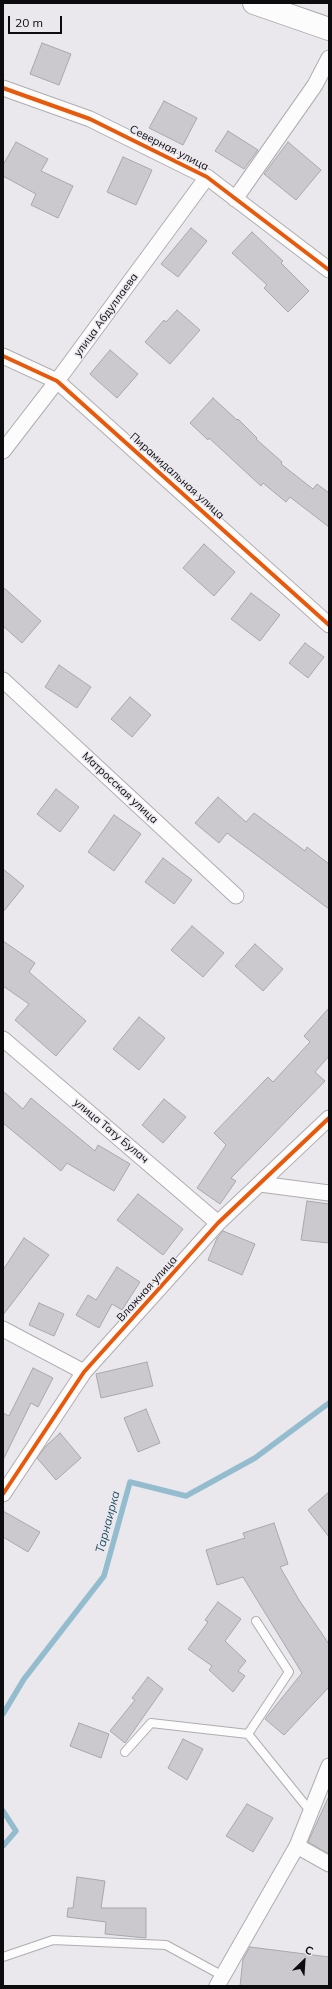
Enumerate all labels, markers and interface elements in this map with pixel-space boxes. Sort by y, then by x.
scale bar [10,8,64,34]
text: 20 m [15,15,43,30]
street label: Северная улица [127,122,211,174]
street label: улица Абдуллаева [71,271,141,359]
street label: Пирамидальная улица [127,430,227,522]
street label: Матросская улица [79,749,161,827]
street label: улица Тату Булач [71,1096,151,1166]
street label: Влажная улица [114,1253,180,1325]
water label: Тарнаирка [93,1489,123,1555]
north arrow [284,1941,324,1981]
text: С [303,1942,315,1958]

